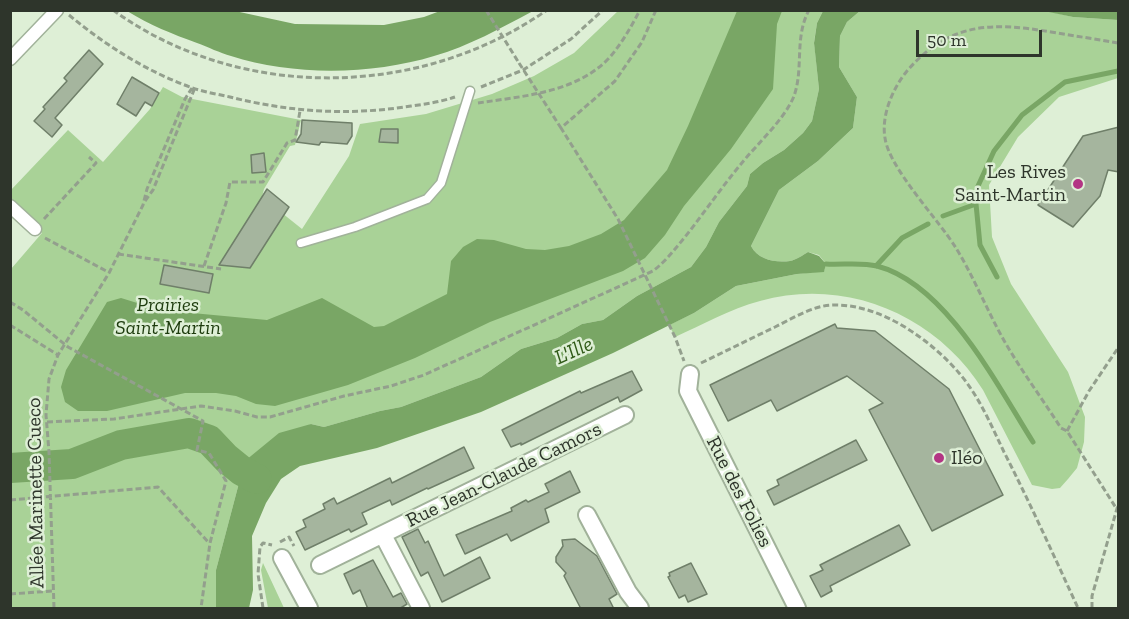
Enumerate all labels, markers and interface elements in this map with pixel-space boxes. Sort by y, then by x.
scale bar [919,18,1045,56]
text: 50 m [927,29,966,51]
place label: Les Rives Saint-Martin [955,160,1066,207]
marker: Les Rives Saint-Martin [1071,177,1085,191]
park label: Prairies Saint-Martin [115,293,221,340]
water label: L'Ille [551,332,597,370]
street label: Allée Marinette Cueco [22,397,50,589]
street label: Rue Jean-Claude Camors [402,417,606,533]
street label: Rue des Folies [701,433,777,551]
place label: Iléo [951,446,982,470]
marker: Iléo [932,451,946,465]

